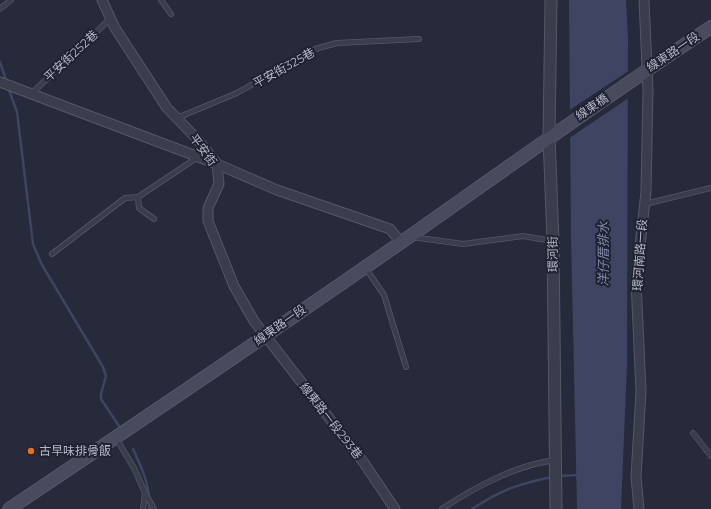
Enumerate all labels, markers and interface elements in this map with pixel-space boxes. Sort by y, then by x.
street label: 平安街252巷 [41,27,101,84]
street label: 線東路一段 [644,29,702,75]
street label: 平安街325巷 [250,44,317,91]
street label: 線東橋 [573,90,611,123]
street label: 平安街 [187,131,220,169]
street label: 環河南路一段 [630,219,649,291]
water label: 洋仔厝排水 [595,221,611,287]
street label: 環河街 [545,236,560,272]
street label: 線東路一段 [251,301,309,348]
street label: 線東路一段293巷 [297,380,366,462]
place label: 古早味排骨飯 [39,443,111,458]
marker: 古早味排骨飯 [26,446,36,456]

